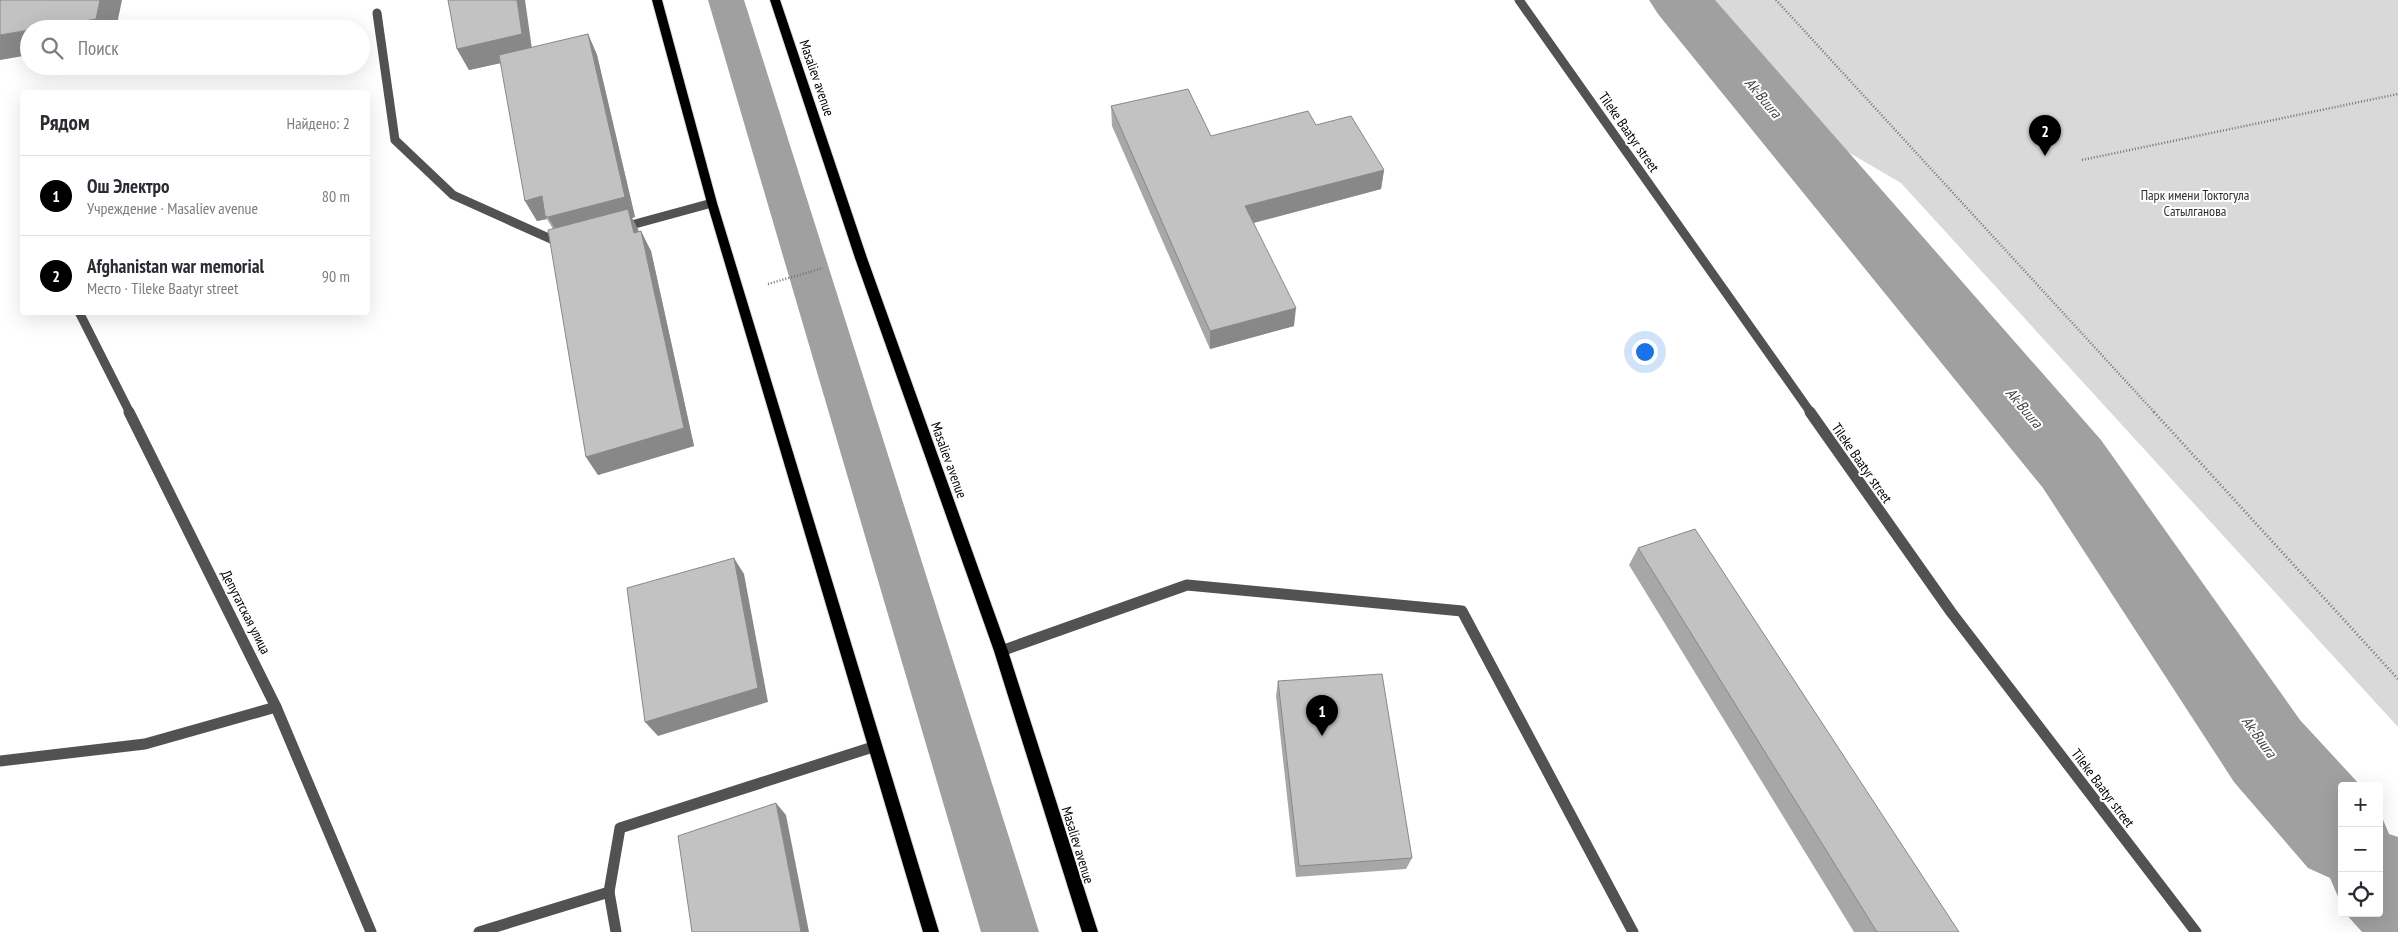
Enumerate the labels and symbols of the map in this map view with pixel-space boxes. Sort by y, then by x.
street label: Masaliev avenue [796,37,839,119]
water label: Ak-Buura [1741,74,1786,123]
street label: Tileke Baatyr street [1595,88,1663,176]
pin: 2 [2029,115,2061,156]
park label: Парк имени Токтогула Сатылганова [2141,186,2249,220]
your location [1632,339,1658,365]
water label: Ak-Buura [2002,384,2047,433]
street label: Tileke Baatyr street [1828,419,1896,507]
street label: Masaliev avenue [927,420,971,501]
street label: Депутатская улица [217,567,275,657]
pin: 1 [1306,695,1338,736]
water label: Ak-Buura [2238,712,2281,762]
street label: Tileke Baatyr street [2068,745,2138,831]
street label: Masaliev avenue [1058,804,1098,886]

